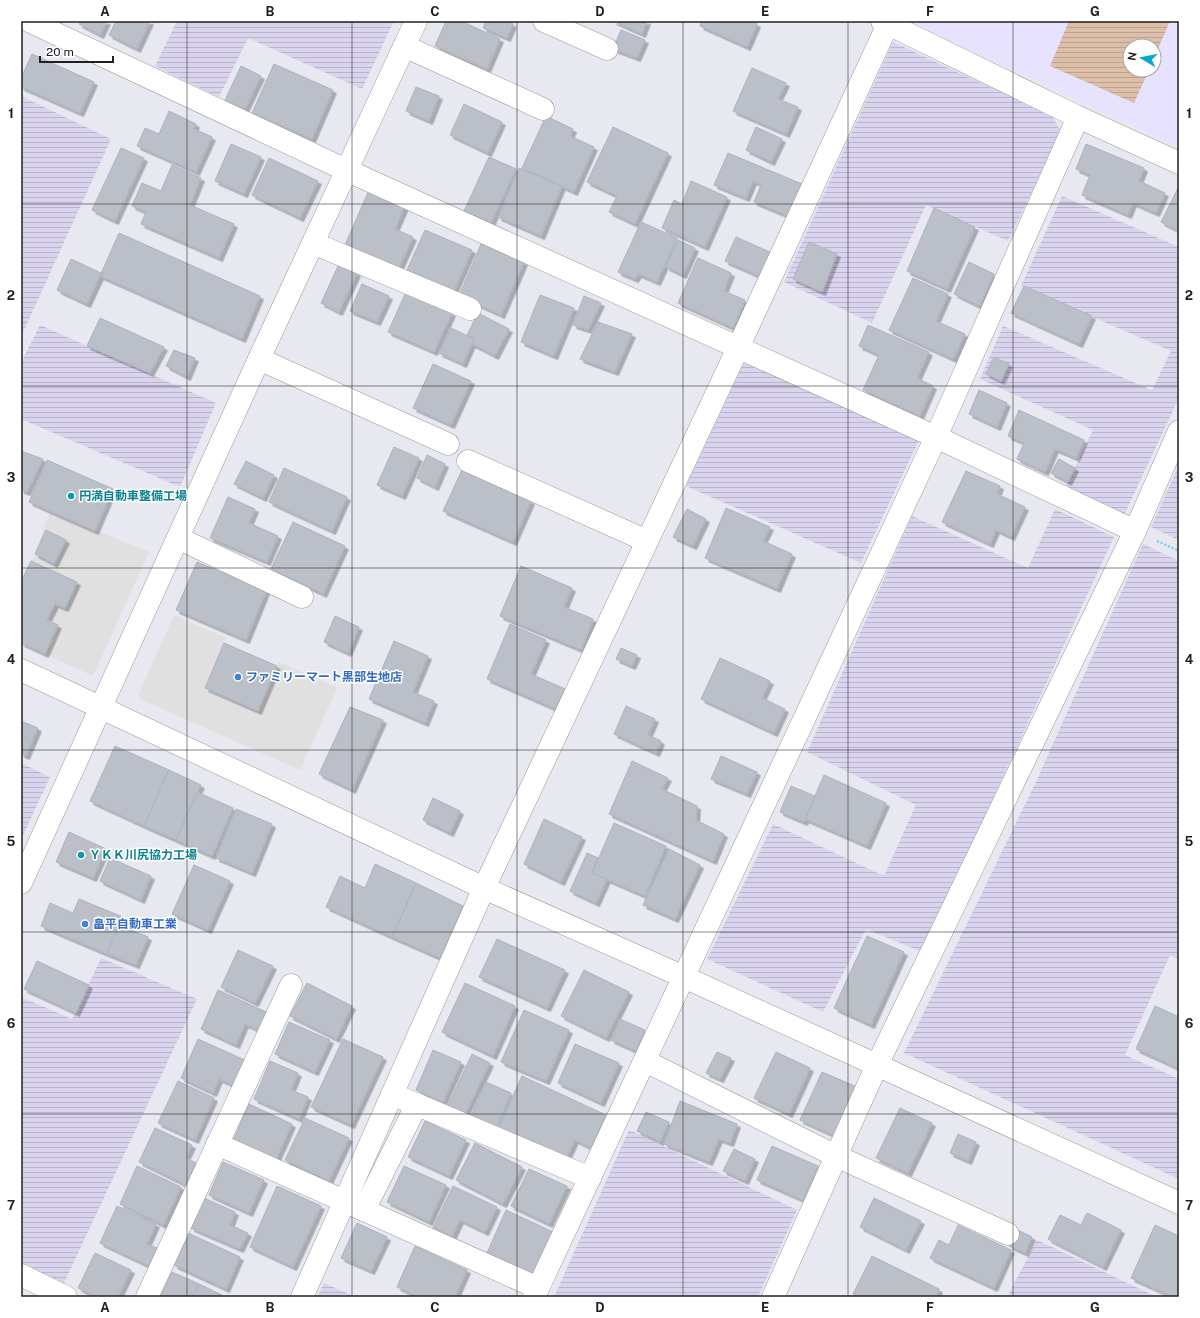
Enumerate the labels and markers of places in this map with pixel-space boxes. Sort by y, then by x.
place label: 円満自動車整備工場 [79,489,187,503]
marker: 円満自動車整備工場 [66,491,76,501]
place label: ファミリーマート黒部生地店 [246,670,402,684]
marker: ファミリーマート黒部生地店 [233,672,243,682]
place label: ＹＫＫ川尻協力工場 [89,848,197,862]
marker: ＹＫＫ川尻協力工場 [76,850,86,860]
place label: 畠平自動車工業 [93,917,177,931]
marker: 畠平自動車工業 [80,919,90,929]

